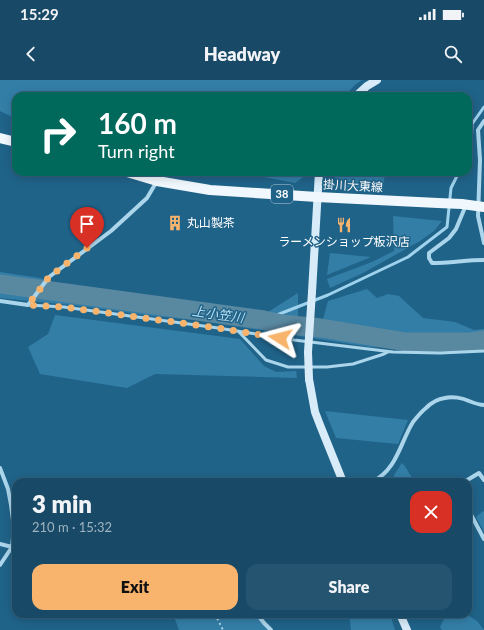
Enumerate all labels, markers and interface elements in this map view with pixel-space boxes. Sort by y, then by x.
text: 15:29 [20,5,59,23]
icon: back [20,43,42,65]
text: Headway [204,43,280,65]
icon: search [442,43,464,65]
text: 160 m [98,106,177,140]
icon: right [32,108,84,160]
text: Turn right [98,140,175,162]
street label: 掛川大東線 [323,176,383,195]
road number: 38 [271,185,293,203]
pin [70,207,104,248]
icon: arrive [76,213,98,235]
building icon: 丸山製茶 [166,214,184,232]
place label: 丸山製茶 [187,215,235,230]
restaurant icon: ラーメンショップ板沢店 [335,216,353,234]
place label: ラーメンショップ板沢店 [278,234,410,249]
water label: 上小笠川 [191,302,247,326]
position arrow [259,317,301,359]
text: 3 min [32,489,92,518]
button: close [410,491,452,533]
text: 210 m · 15:32 [32,519,112,535]
button: Exit [32,564,238,610]
button: Share [246,564,452,610]

